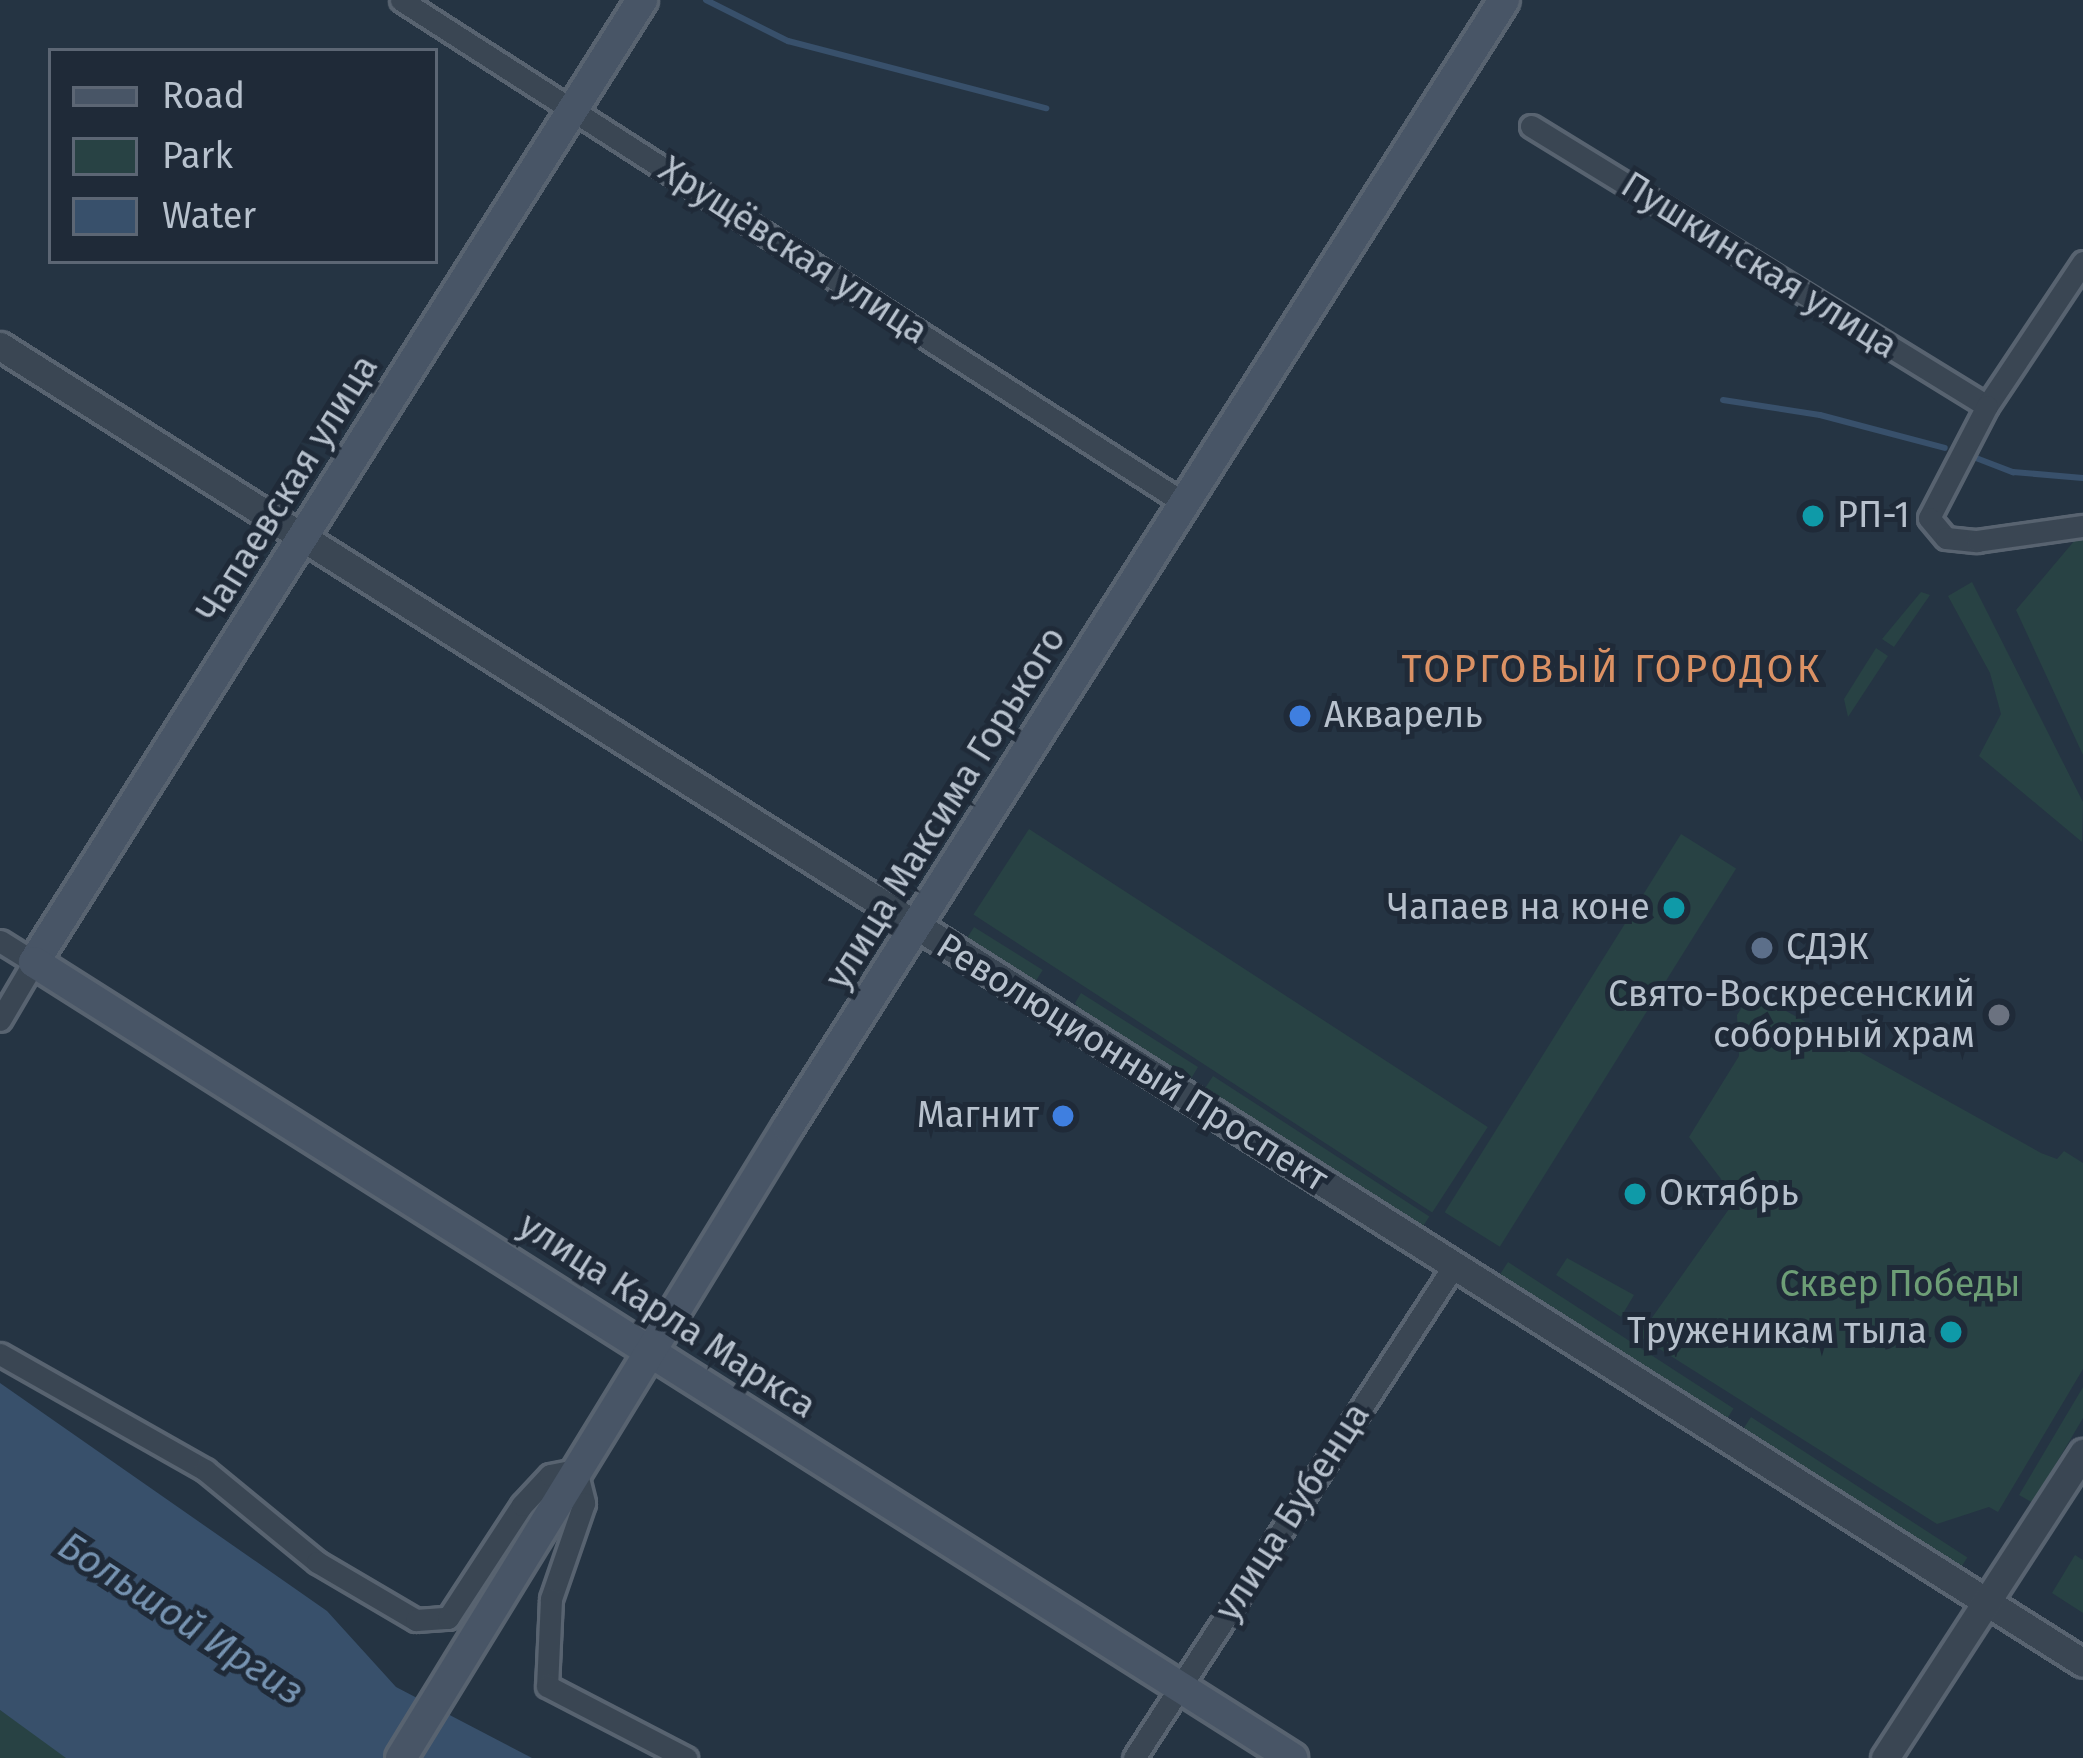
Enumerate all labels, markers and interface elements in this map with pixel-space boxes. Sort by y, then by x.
legend [48,48,438,264]
text: Road [162,74,245,118]
text: Park [162,134,233,178]
street label: Хрущёвская улица [651,148,935,354]
street label: Пушкинская улица [1613,164,1905,368]
text: Water [162,194,256,238]
street label: Чапаевская улица [188,347,388,631]
place label: РП-1 [1837,494,1910,538]
marker: РП-1 [1800,503,1826,529]
street label: улица Максима Горького [817,619,1075,997]
district label: ТОРГОВЫЙ ГОРОДОК [1401,646,1823,692]
place label: Акварель [1324,694,1483,738]
marker: Акварель [1287,703,1313,729]
place label: Чапаев на коне [1387,886,1650,930]
marker: Чапаев на коне [1661,895,1687,921]
street label: Революционный Проспект [929,925,1335,1201]
place label: СДЭК [1786,926,1869,970]
marker: СДЭК [1749,935,1775,961]
place label: Свято-Воскресенский соборный храм [1608,972,1975,1057]
marker: Свято-Воскресенский соборный храм [1986,1002,2012,1028]
place label: Магнит [917,1094,1039,1138]
marker: Магнит [1050,1103,1076,1129]
place label: Октябрь [1659,1172,1799,1216]
marker: Октябрь [1622,1181,1648,1207]
street label: улица Карла Маркса [511,1204,823,1428]
park label: Сквер Победы [1780,1263,2020,1307]
place label: Труженикам тыла [1627,1310,1927,1354]
marker: Труженикам тыла [1938,1319,1964,1345]
street label: улица Бубенца [1207,1395,1379,1629]
water label: Большой Иргиз [49,1522,313,1716]

